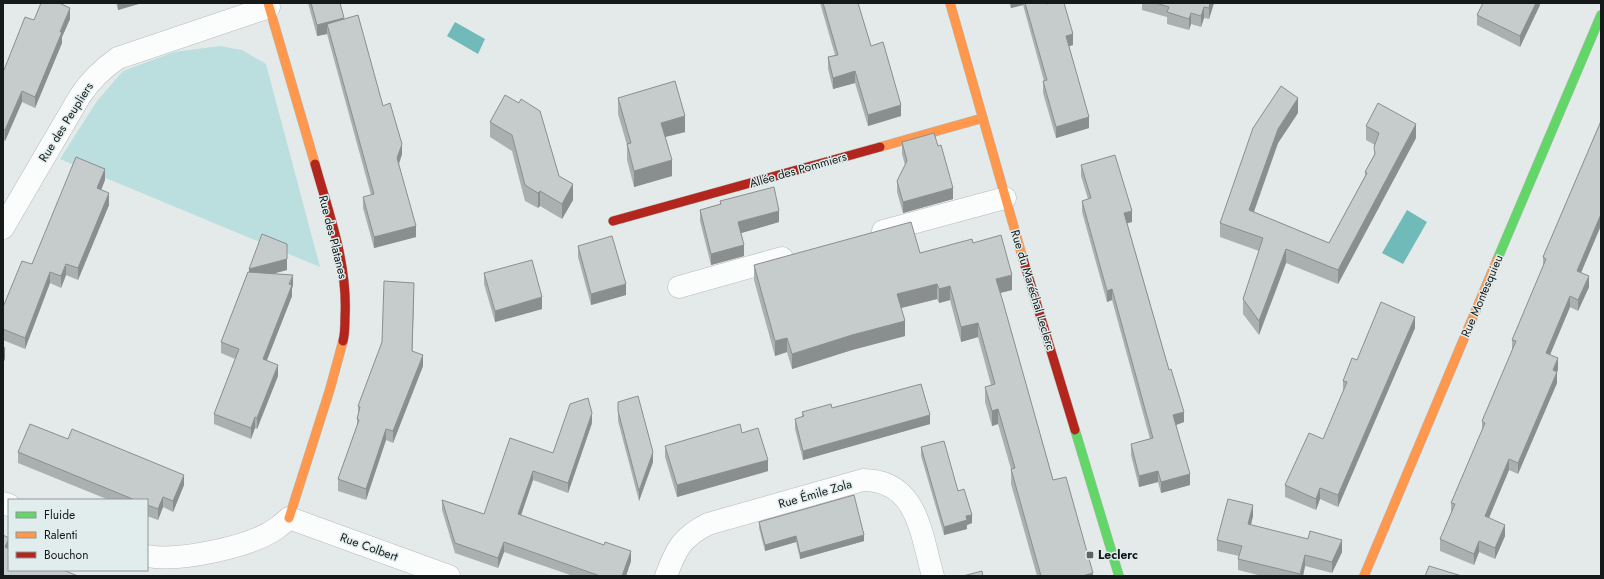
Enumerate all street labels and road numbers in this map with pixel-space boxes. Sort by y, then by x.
street label: Rue des Peupliers [34,79,98,165]
street label: Allée des Pommiers [747,147,849,193]
street label: Rue des Platanes [314,193,352,281]
street label: Rue du Maréchal Leclerc [1006,227,1060,353]
street label: Rue Montesquieu [1457,252,1507,340]
street label: Rue Émile Zola [776,475,854,513]
street label: Rue Colbert [338,528,401,566]

